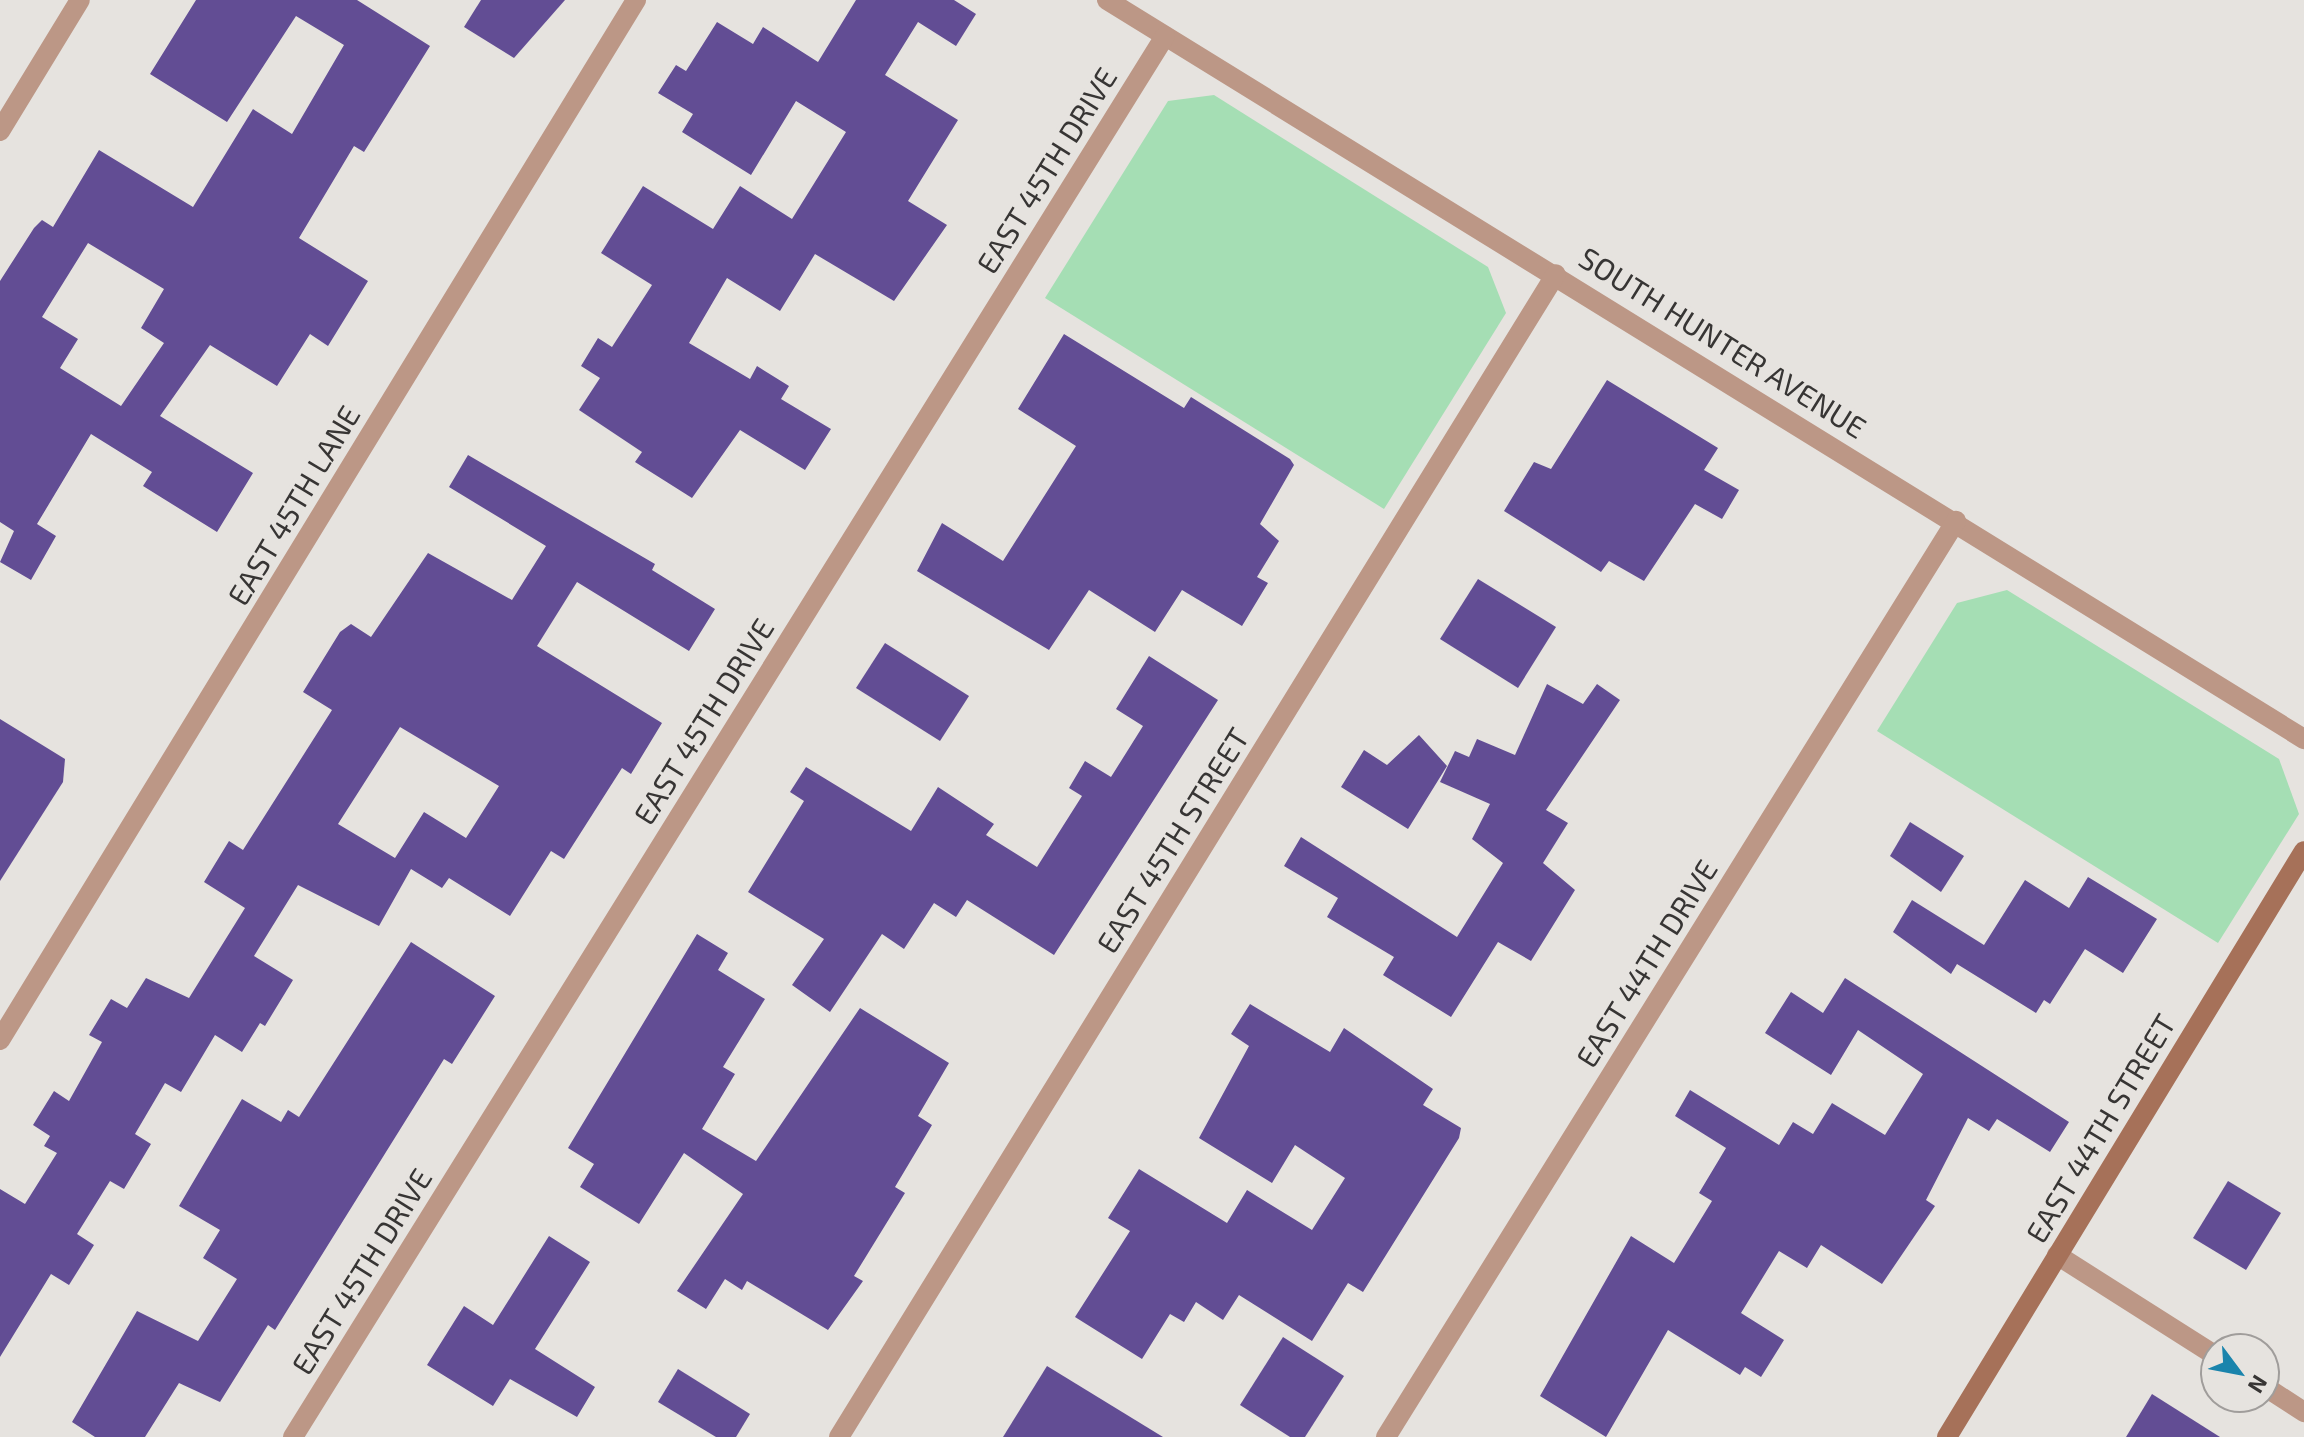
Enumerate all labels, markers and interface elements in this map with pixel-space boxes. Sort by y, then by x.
street label: EAST 45TH DRIVE [968,60,1124,280]
street label: SOUTH HUNTER AVENUE [1573,239,1873,445]
street label: EAST 45TH LANE [219,398,367,612]
street label: EAST 45TH DRIVE [625,611,781,831]
street label: EAST 45TH STREET [1088,721,1256,959]
street label: EAST 44TH DRIVE [1568,852,1724,1074]
street label: EAST 44TH STREET [2017,1007,2183,1249]
street label: EAST 45TH DRIVE [283,1161,439,1381]
north arrow [2200,1333,2280,1413]
text: N [2243,1371,2274,1398]

